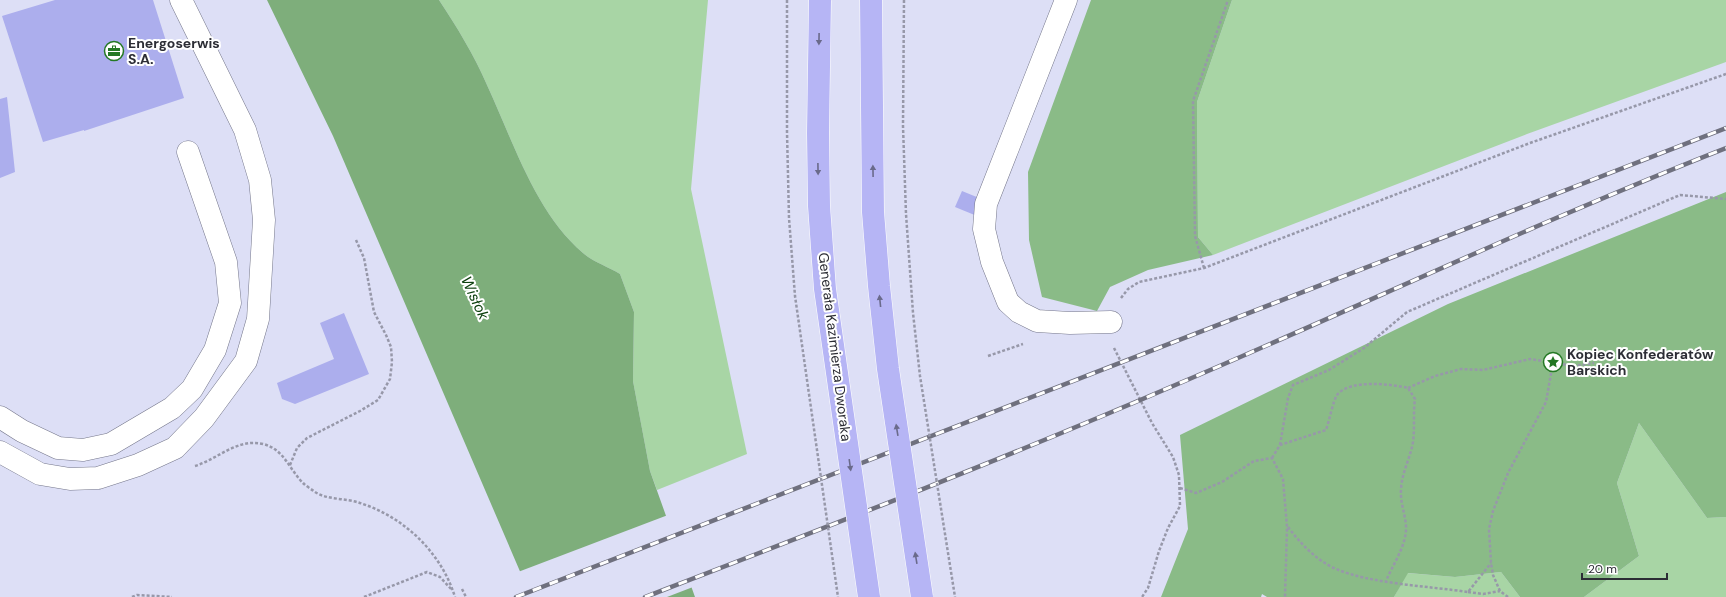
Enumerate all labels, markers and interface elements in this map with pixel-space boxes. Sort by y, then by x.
one-way arrow [816,33,822,46]
place label: Energoserwis S.A. [128,34,220,68]
office icon: Energoserwis S.A. [103,40,125,62]
one-way arrow [815,163,822,175]
one-way arrow [870,164,876,177]
street label: Generała Kazimierza Dworaka [814,252,856,442]
water label: Wisłok [456,273,494,323]
one-way arrow [877,295,884,307]
place label: Kopiec Konfederatów Barskich [1567,345,1714,379]
place icon: Kopiec Konfederatów Barskich [1542,351,1564,373]
one-way arrow [894,424,900,436]
one-way arrow [847,459,853,471]
one-way arrow [913,552,919,565]
scale bar [1582,555,1667,581]
text: 20 m [1588,561,1617,577]

